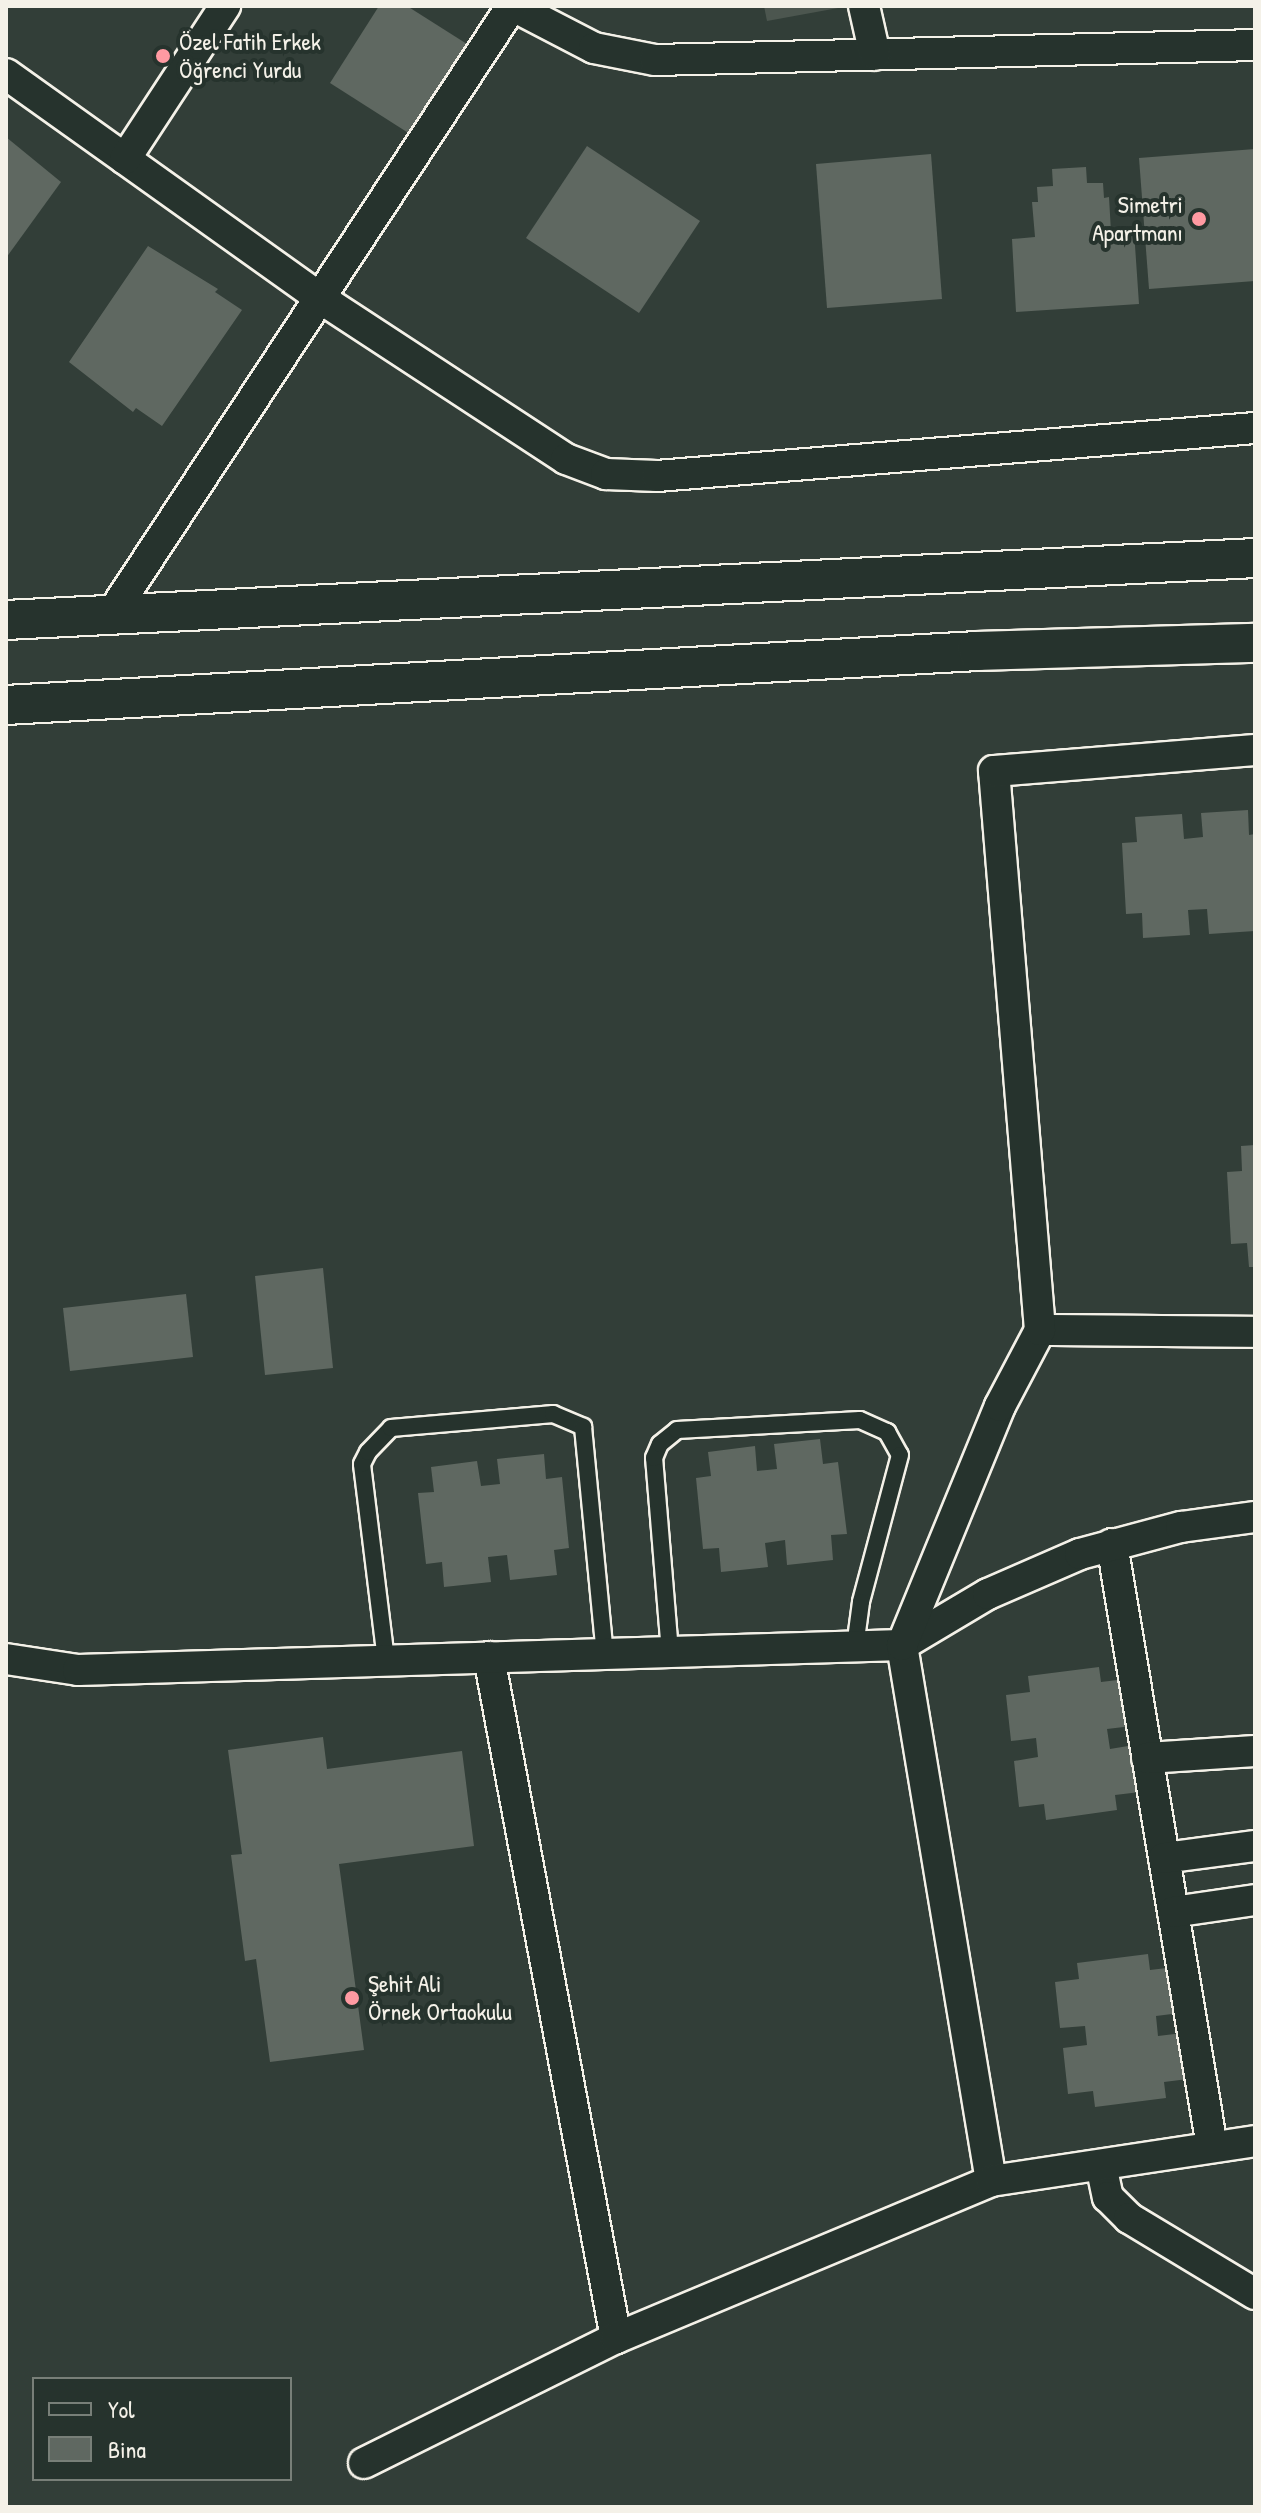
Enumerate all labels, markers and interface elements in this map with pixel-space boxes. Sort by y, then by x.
place label: Özel Fatih Erkek Öğrenci Yurdu [179,28,321,84]
marker: Özel Fatih Erkek Öğrenci Yurdu [154,47,172,65]
place label: Simetri Apartmanı [1092,191,1183,247]
marker: Simetri Apartmanı [1190,210,1208,228]
place label: Şehit Ali Örnek Ortaokulu [368,1970,512,2026]
marker: Şehit Ali Örnek Ortaokulu [343,1989,361,2007]
legend [32,2377,292,2481]
text: Yol [108,2393,135,2425]
text: Bina [108,2433,146,2465]

